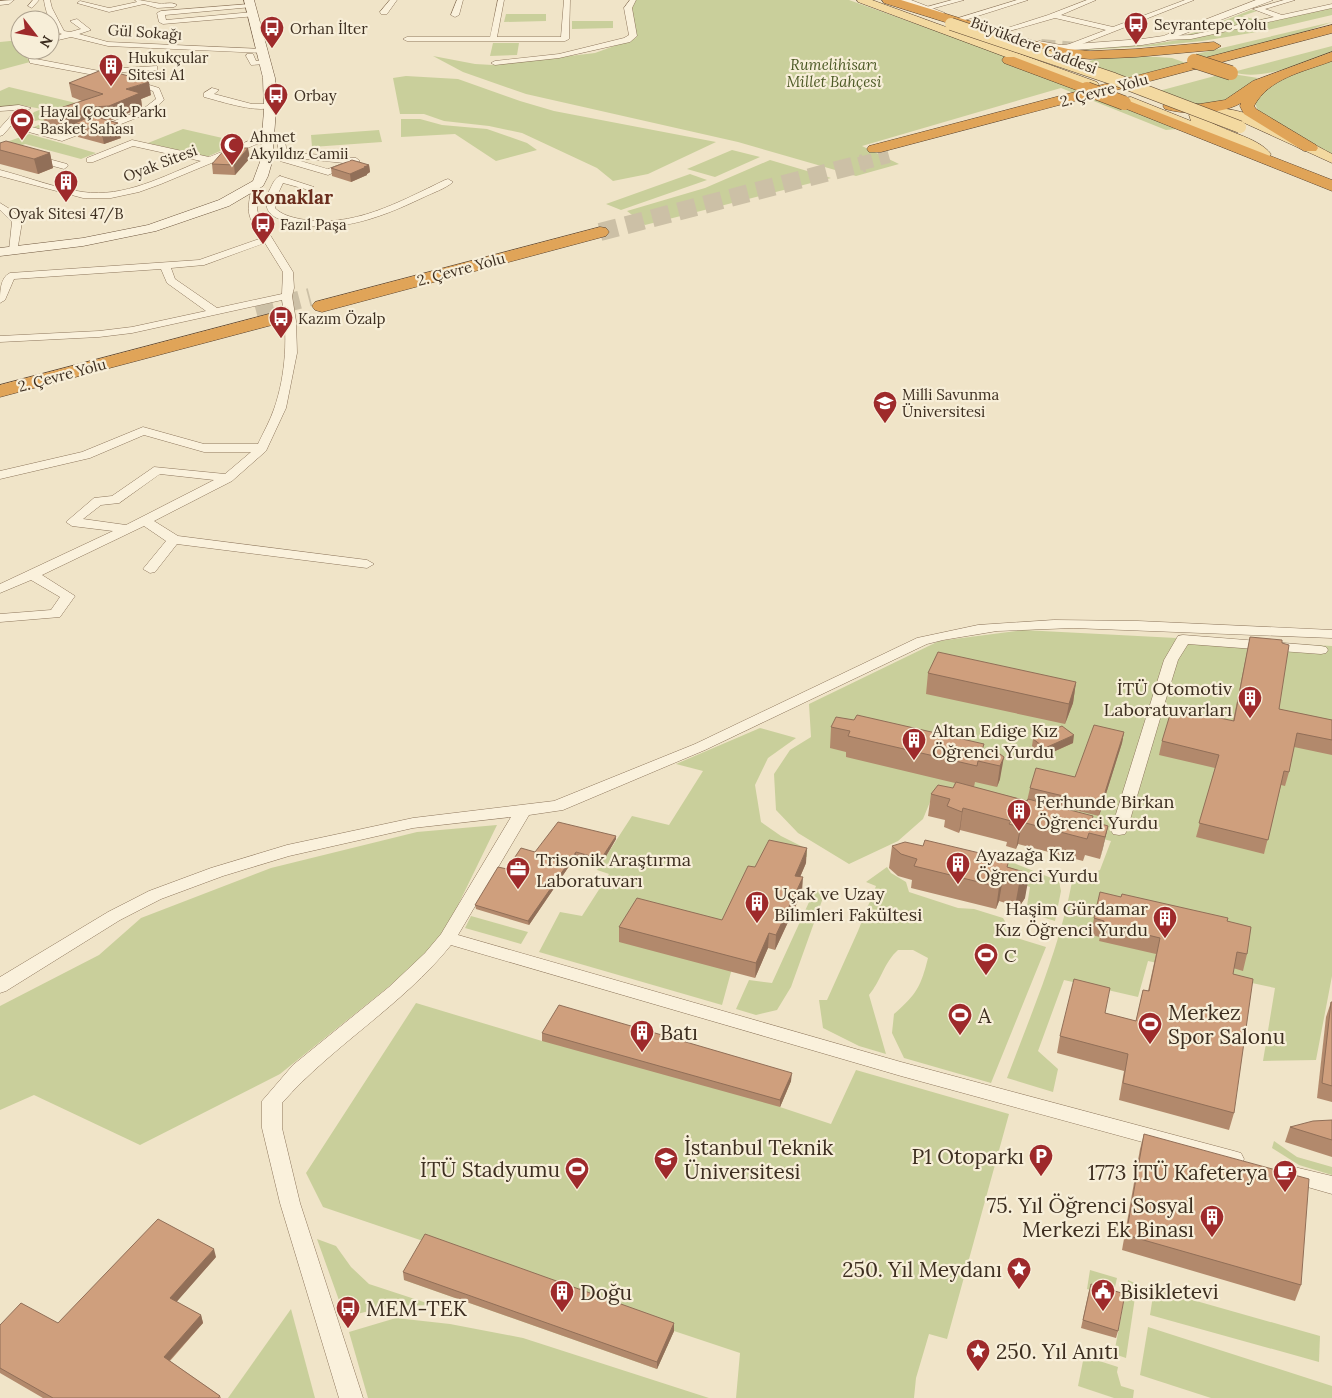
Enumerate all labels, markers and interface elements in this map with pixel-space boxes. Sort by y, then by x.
north arrow [10,10,60,60]
bus stop icon: Seyrantepe Yolu [1123,11,1149,45]
street label: Büyükdere Caddesi [968,12,1100,78]
bus stop icon: Orhan İlter [259,15,285,49]
place label: Seyrantepe Yolu [1154,15,1267,34]
place label: Orhan İlter [290,19,368,38]
street label: Gül Sokağı [107,20,183,44]
text: N [36,32,57,51]
place label: Hukukçular Sitesi A1 [128,48,209,84]
building icon: Hukukçular Sitesi A1 [98,53,124,87]
park label: Rumelihisarı Millet Bahçesi [786,55,882,91]
street label: 2. Çevre Yolu [1058,69,1150,111]
bus stop icon: Orbay [263,82,289,116]
place label: Orbay [294,86,337,105]
place label: Hayal Çocuk Parkı Basket Sahası [40,102,166,138]
sports icon: Hayal Çocuk Parkı Basket Sahası [9,107,35,141]
place label: Ahmet Akyıldız Camii [249,127,349,163]
mosque icon: Ahmet Akyıldız Camii [219,132,245,166]
street label: Oyak Sitesi [120,140,200,186]
building icon: Oyak Sitesi 47/B [53,169,79,203]
district label: Konaklar [251,185,333,209]
place label: Oyak Sitesi 47/B [8,204,124,224]
bus stop icon: Fazıl Paşa [250,211,276,245]
place label: Fazıl Paşa [280,215,347,234]
street label: 2. Çevre Yolu [415,248,507,290]
bus stop icon: Kazım Özalp [268,305,294,339]
place label: Kazım Özalp [298,309,386,328]
street label: 2. Çevre Yolu [16,354,108,396]
place label: Milli Savunma Üniversitesi [902,385,999,421]
school or university icon: Milli Savunma Üniversitesi [872,390,898,424]
place label: İTÜ Otomotiv Laboratuvarları [1103,677,1233,721]
building icon: İTÜ Otomotiv Laboratuvarları [1237,685,1263,719]
place label: Altan Edige Kız Öğrenci Yurdu [931,719,1058,763]
building icon: Altan Edige Kız Öğrenci Yurdu [901,727,927,761]
place label: Ferhunde Birkan Öğrenci Yurdu [1036,790,1175,834]
building icon: Ferhunde Birkan Öğrenci Yurdu [1006,798,1032,832]
place label: Ayazağa Kız Öğrenci Yurdu [975,843,1099,887]
place label: Trisonik Araştırma Laboratuvarı [536,848,691,892]
building icon: Ayazağa Kız Öğrenci Yurdu [945,851,971,885]
office icon: Trisonik Araştırma Laboratuvarı [505,856,531,890]
place label: Uçak ve Uzay Bilimleri Fakültesi [774,882,922,926]
building icon: Uçak ve Uzay Bilimleri Fakültesi [744,890,770,924]
place label: Haşim Gürdamar Kız Öğrenci Yurdu [994,897,1148,941]
building icon: Haşim Gürdamar Kız Öğrenci Yurdu [1152,905,1178,939]
sports icon: C [973,942,999,976]
place label: C [1004,944,1017,967]
place label: Merkez Spor Salonu [1168,999,1285,1050]
sports icon: A [947,1002,973,1036]
place label: A [977,1002,992,1029]
sports icon: Merkez Spor Salonu [1137,1011,1163,1045]
building icon: Batı [629,1019,655,1053]
place label: Batı [660,1019,698,1046]
place label: İstanbul Teknik Üniversitesi [684,1134,834,1185]
place label: P1 Otoparkı [911,1143,1024,1170]
parking icon: P1 Otoparkı [1028,1143,1054,1177]
school or university icon: İstanbul Teknik Üniversitesi [653,1146,679,1180]
place label: İTÜ Stadyumu [420,1156,560,1183]
sports icon: İTÜ Stadyumu [564,1156,590,1190]
place label: 1773 İTÜ Kafeterya [1088,1159,1268,1186]
cafe icon: 1773 İTÜ Kafeterya [1272,1159,1298,1193]
place label: 75. Yıl Öğrenci Sosyal Merkezi Ek Binası [986,1192,1194,1243]
building icon: 75. Yıl Öğrenci Sosyal Merkezi Ek Binası [1199,1204,1225,1238]
place label: 250. Yıl Meydanı [842,1256,1002,1283]
place icon: 250. Yıl Meydanı [1006,1256,1032,1290]
public building icon: Bisikletevi [1090,1278,1116,1312]
place label: Bisikletevi [1120,1278,1219,1305]
building icon: Doğu [549,1279,575,1313]
place label: Doğu [580,1279,632,1306]
bus stop icon: MEM-TEK [335,1295,361,1329]
place label: MEM-TEK [366,1295,468,1322]
place icon: 250. Yıl Anıtı [965,1338,991,1372]
place label: 250. Yıl Anıtı [996,1338,1119,1365]

